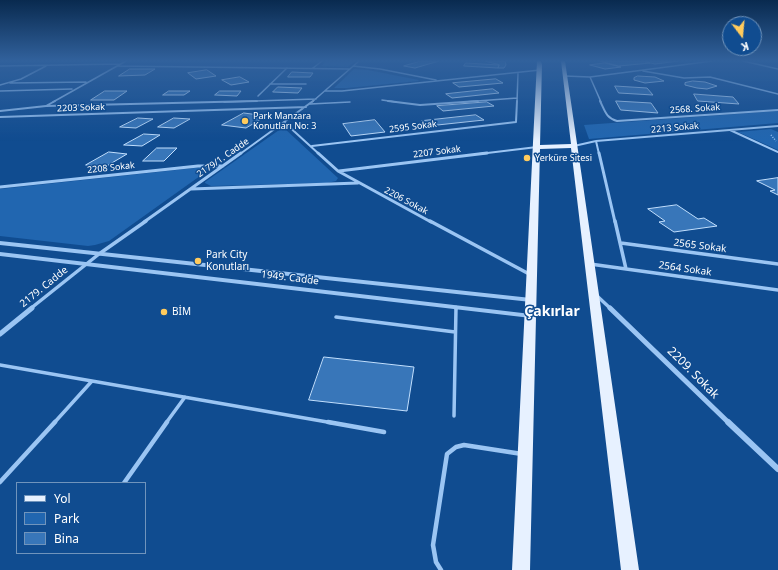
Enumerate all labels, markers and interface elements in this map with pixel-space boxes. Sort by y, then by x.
north arrow [722,16,762,56]
text: K [740,39,751,55]
street label: 2203 Sokak [57,102,105,114]
street label: 2568. Sokak [669,102,721,116]
place label: Park Manzara Konutları No: 3 [253,111,316,132]
marker: Park Manzara Konutları No: 3 [240,116,250,126]
street label: 2595 Sokak [389,119,437,135]
street label: 2213 Sokak [651,121,699,135]
street label: 2179/1. Cadde [195,136,251,180]
street label: 2207 Sokak [413,144,461,160]
marker: Yerküre Sitesi [522,153,532,163]
place label: Yerküre Sitesi [535,153,592,163]
street label: 2208 Sokak [87,160,135,176]
street label: 2206 Sokak [382,185,430,217]
street label: 2565 Sokak [673,237,727,255]
place label: Park City Konutları [206,249,249,272]
marker: Park City Konutları [193,256,203,266]
street label: 2564 Sokak [658,259,712,279]
street label: 2179. Cadde [18,264,70,310]
street label: 1949. Cadde [260,269,320,287]
district label: Çakırlar [524,304,580,320]
place label: BİM [172,306,191,318]
marker: BİM [159,307,169,317]
street label: 2209. Sokak [664,344,722,402]
legend [16,482,146,554]
text: Yol [54,490,71,507]
text: Park [54,510,79,527]
text: Bina [54,530,79,547]

